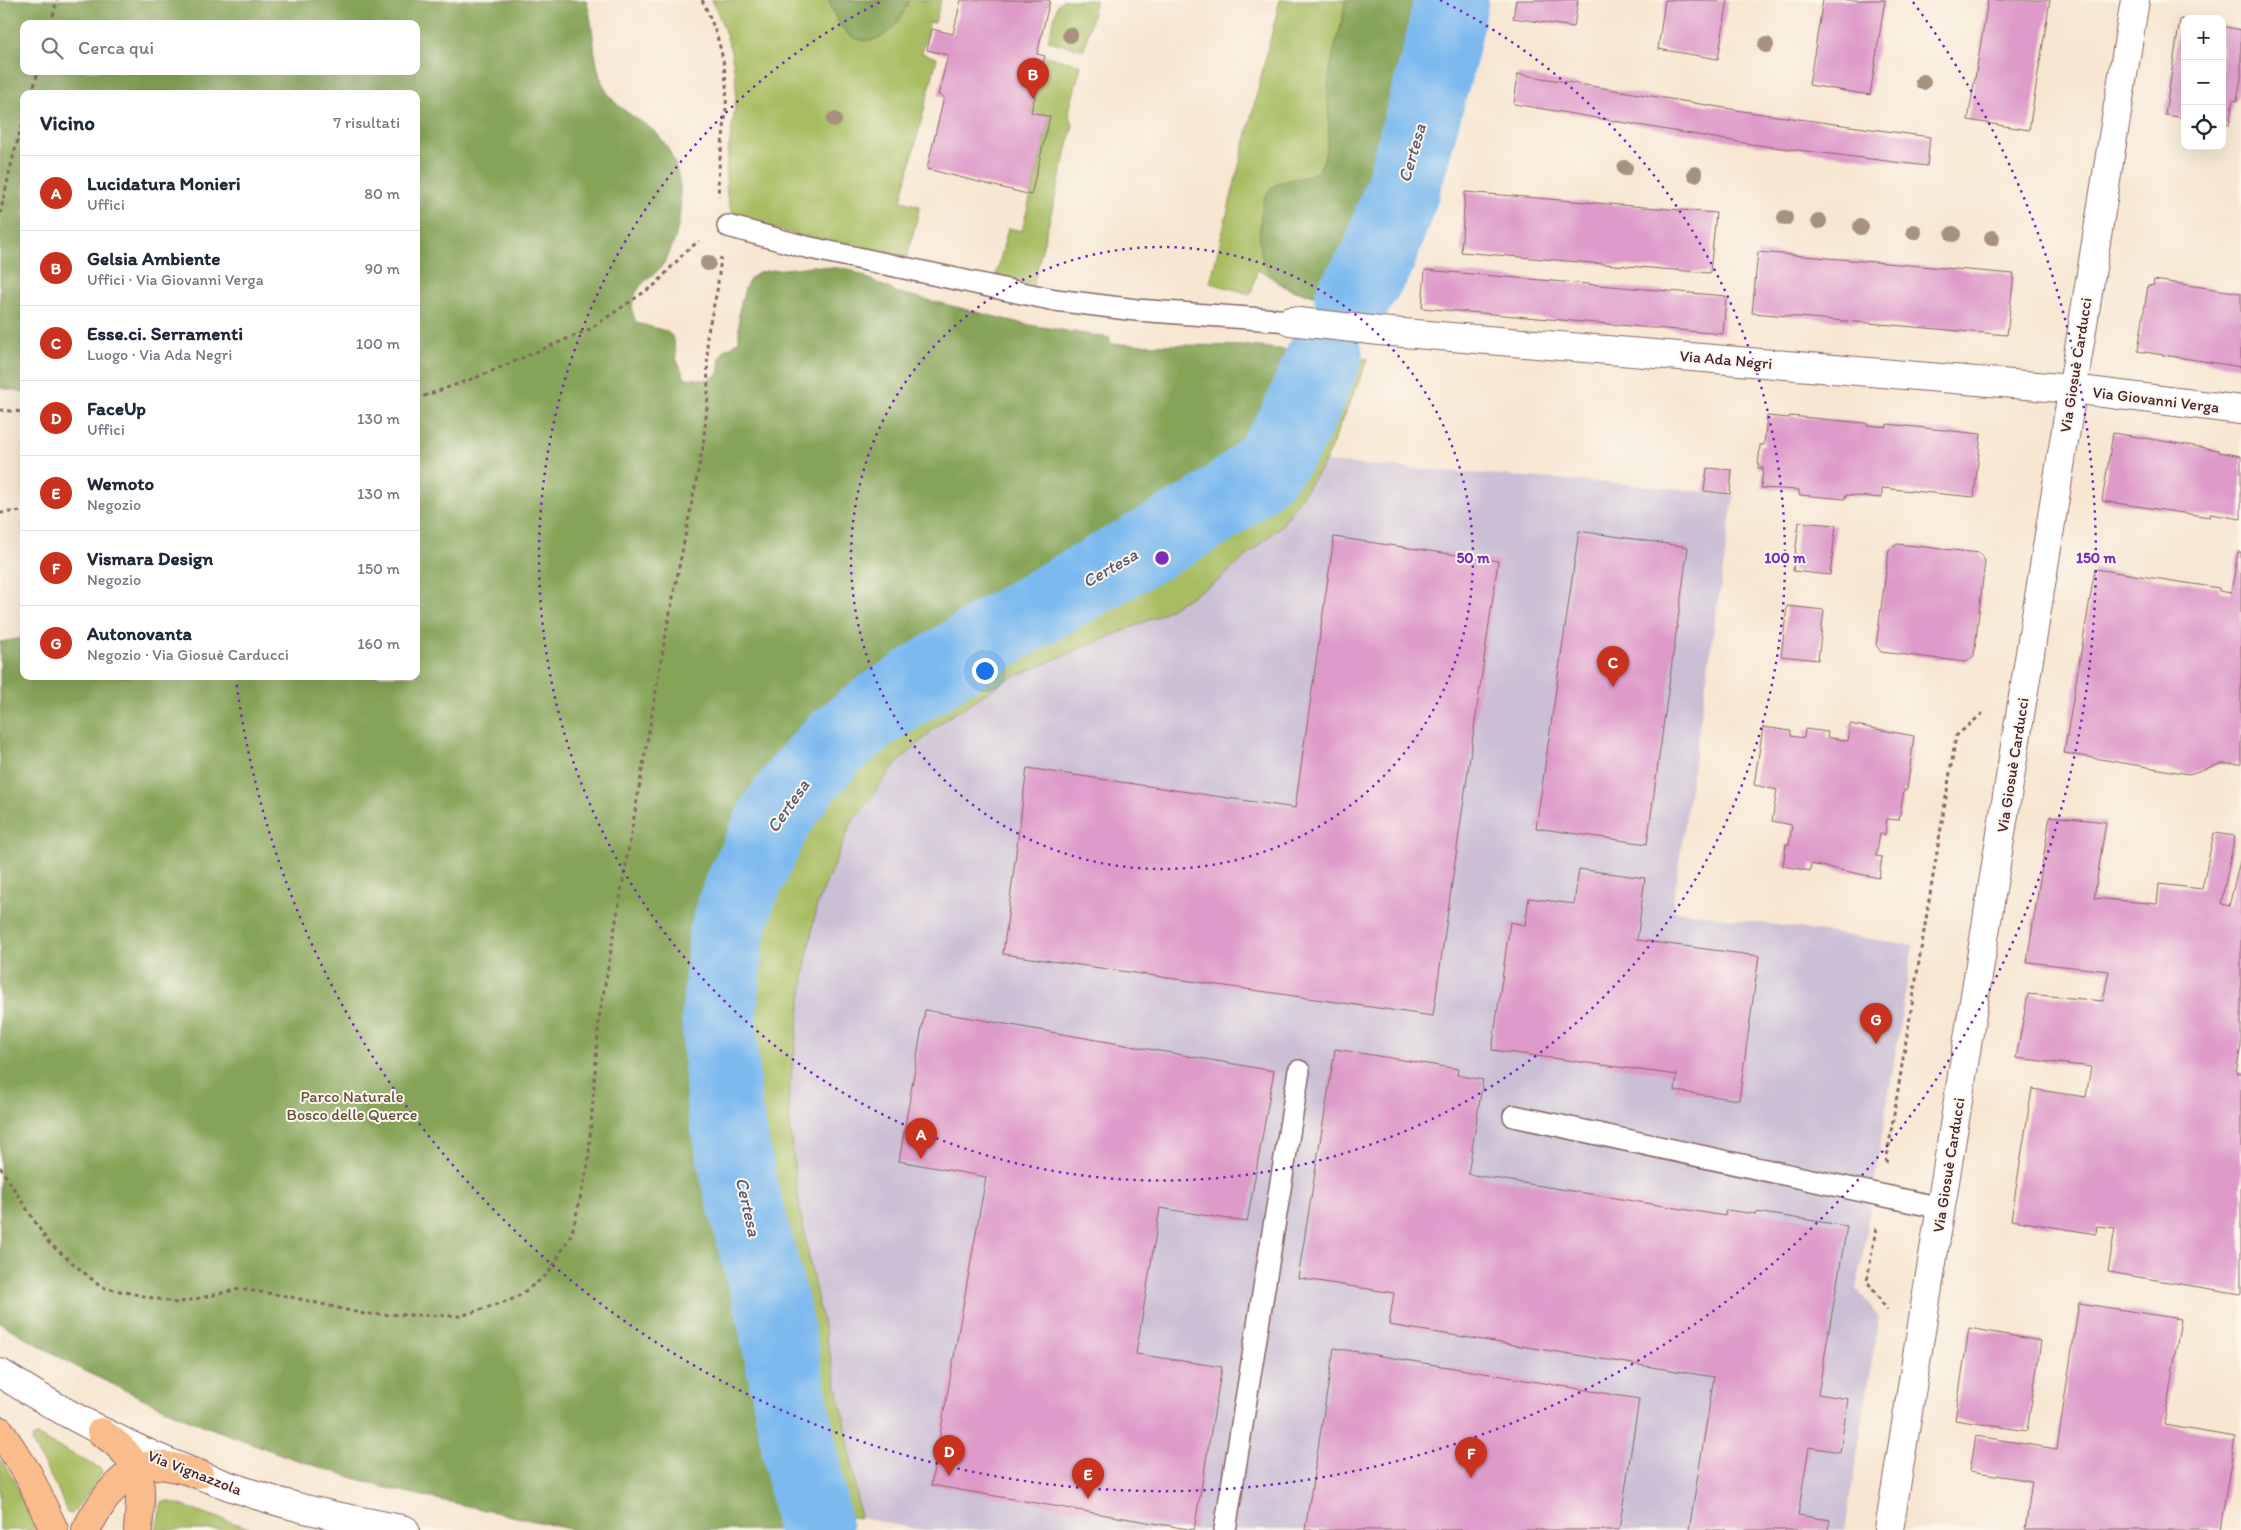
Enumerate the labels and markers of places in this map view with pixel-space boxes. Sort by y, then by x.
pin: B [1017,58,1049,99]
centre of rings [1153,549,1171,567]
pin: C [1597,646,1629,687]
pin: G [1860,1003,1892,1044]
pin: A [905,1118,937,1159]
pin: D [933,1435,965,1476]
pin: F [1455,1437,1487,1478]
pin: E [1072,1458,1104,1499]

